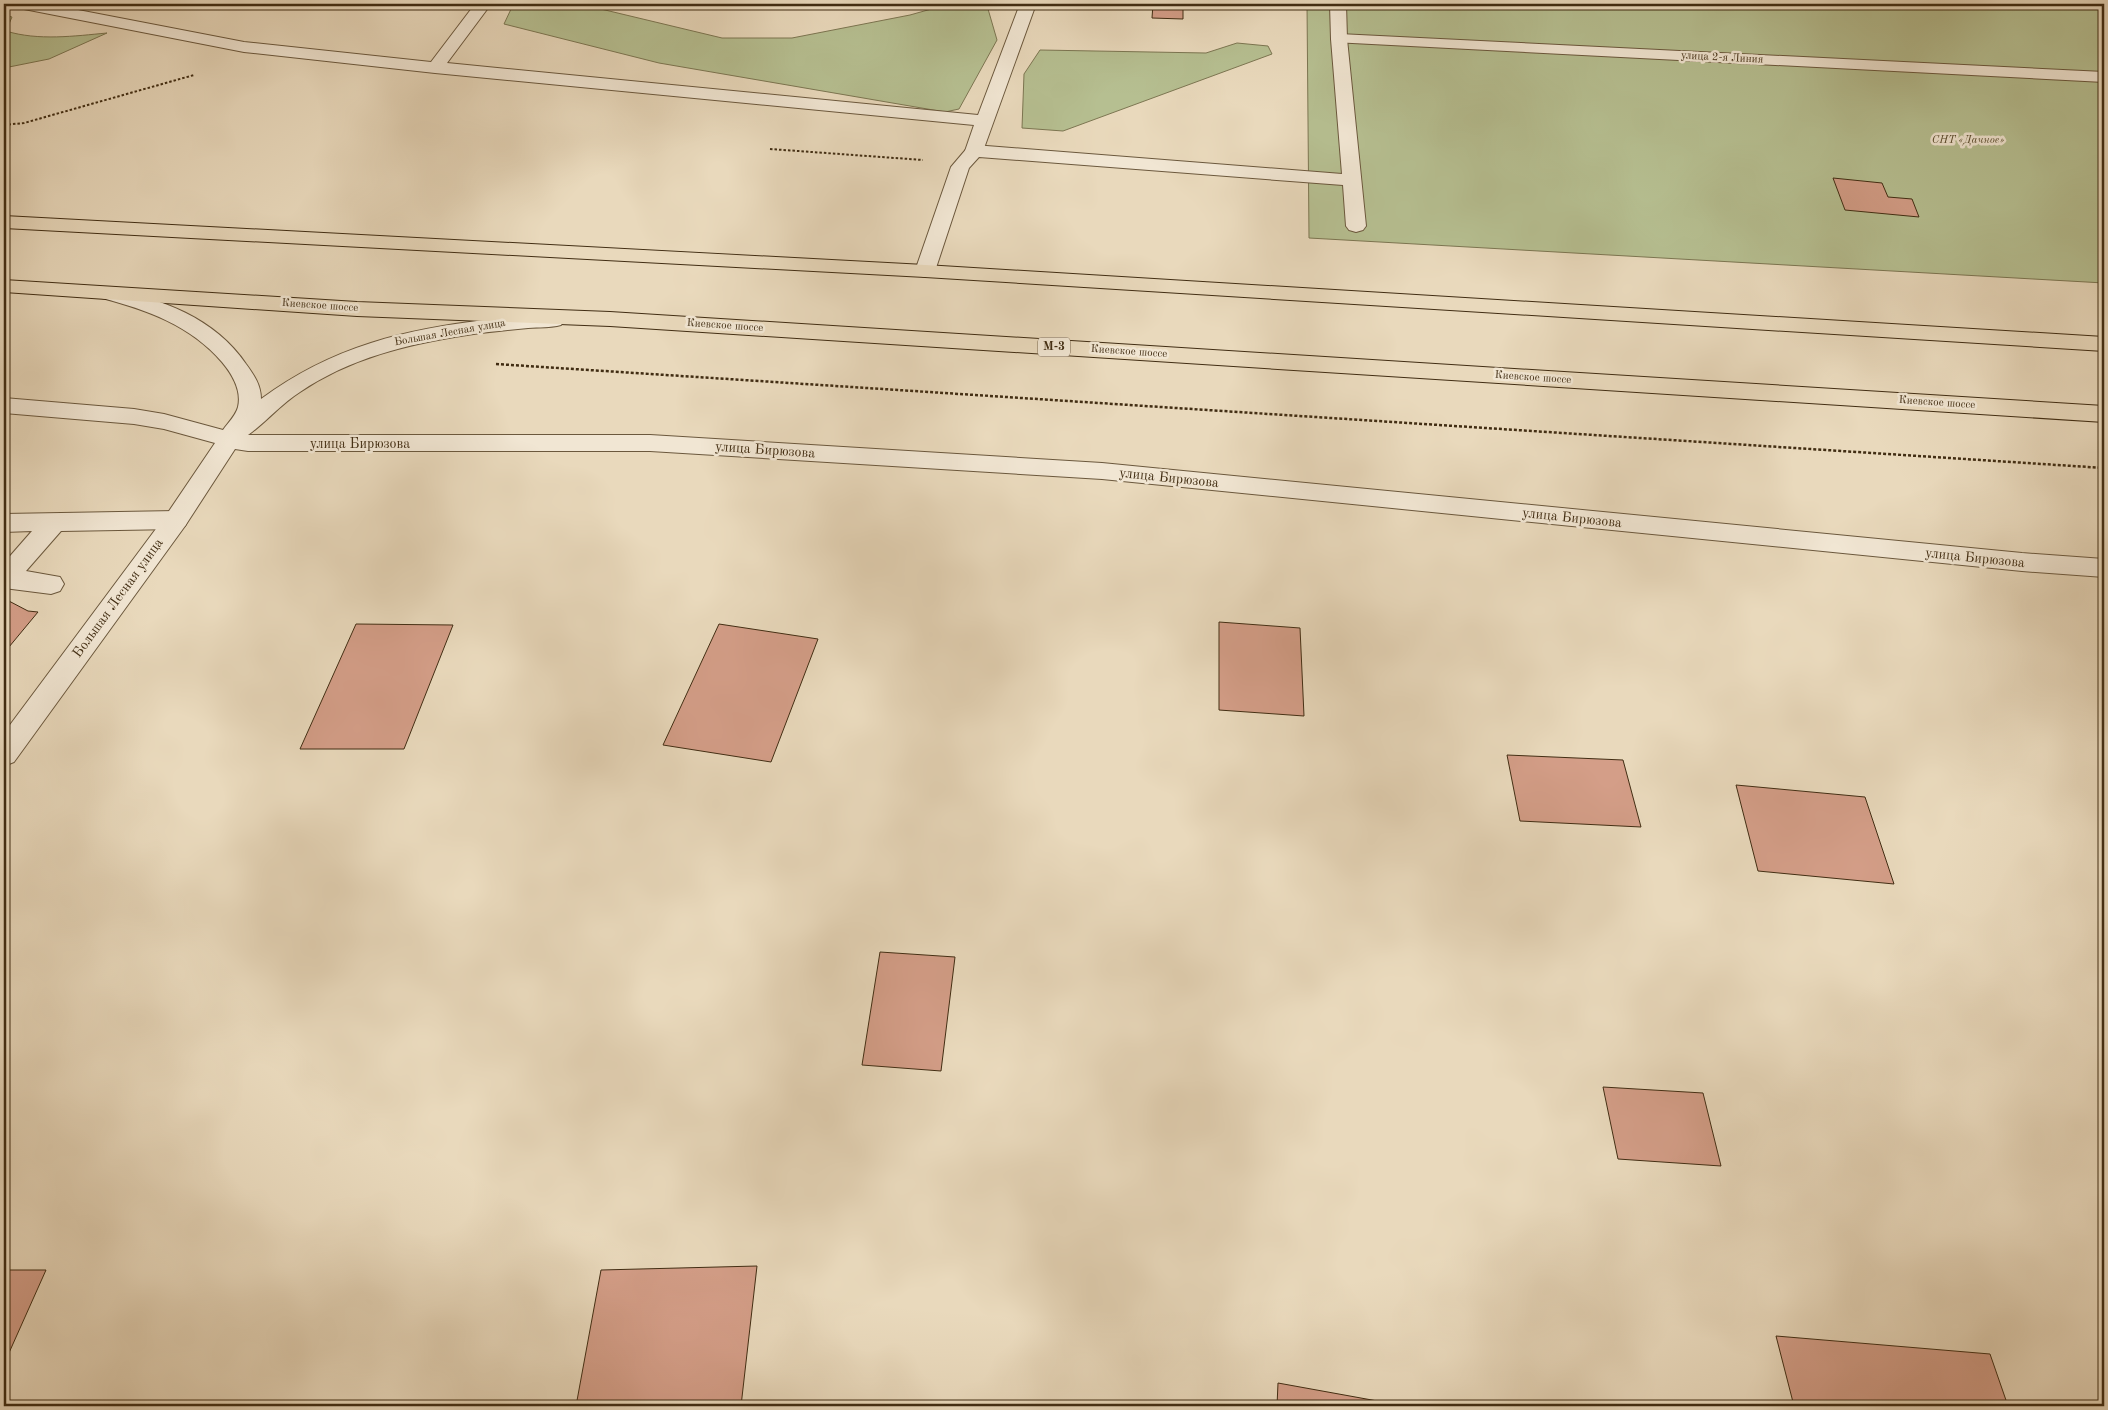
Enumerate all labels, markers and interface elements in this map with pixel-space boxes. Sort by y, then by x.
street label: улица 2-я Линия [1680,50,1764,66]
park label: СНТ «Дачное» [1932,135,2004,146]
street label: Киевское шоссе [281,298,359,314]
street label: Большая Лесная улица [394,318,507,348]
street label: Киевское шоссе [686,318,764,334]
road number: М-3 [1038,338,1070,357]
street label: Киевское шоссе [1090,344,1168,360]
street label: Киевское шоссе [1494,370,1572,386]
street label: Киевское шоссе [1898,395,1976,411]
street label: улица Бирюзова [310,437,410,451]
street label: улица Бирюзова [714,440,816,460]
street label: улица Бирюзова [1118,466,1220,490]
street label: улица Бирюзова [1521,506,1623,530]
street label: Большая Лесная улица [70,536,166,660]
street label: улица Бирюзова [1924,546,2026,570]

